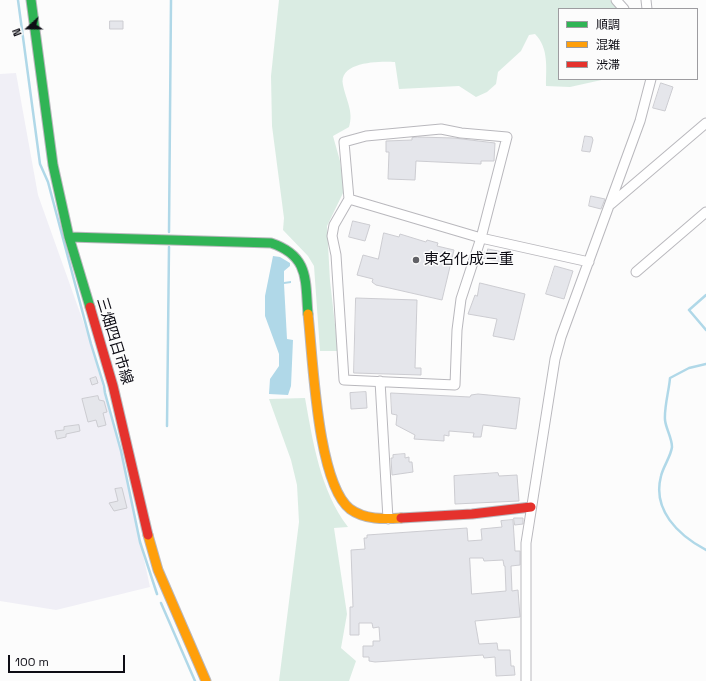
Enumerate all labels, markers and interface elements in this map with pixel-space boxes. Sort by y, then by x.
north arrow [8,8,48,48]
legend [558,8,698,80]
text: 順調 [596,17,620,33]
text: N [9,26,25,38]
text: 混雑 [596,37,620,53]
text: 渋滞 [596,57,620,73]
place label: 東名化成三重 [424,251,514,269]
marker: 東名化成三重 [411,255,421,265]
street label: 三畑四日市線 [92,295,136,387]
scale bar [10,647,127,673]
text: 100 m [15,654,49,670]

